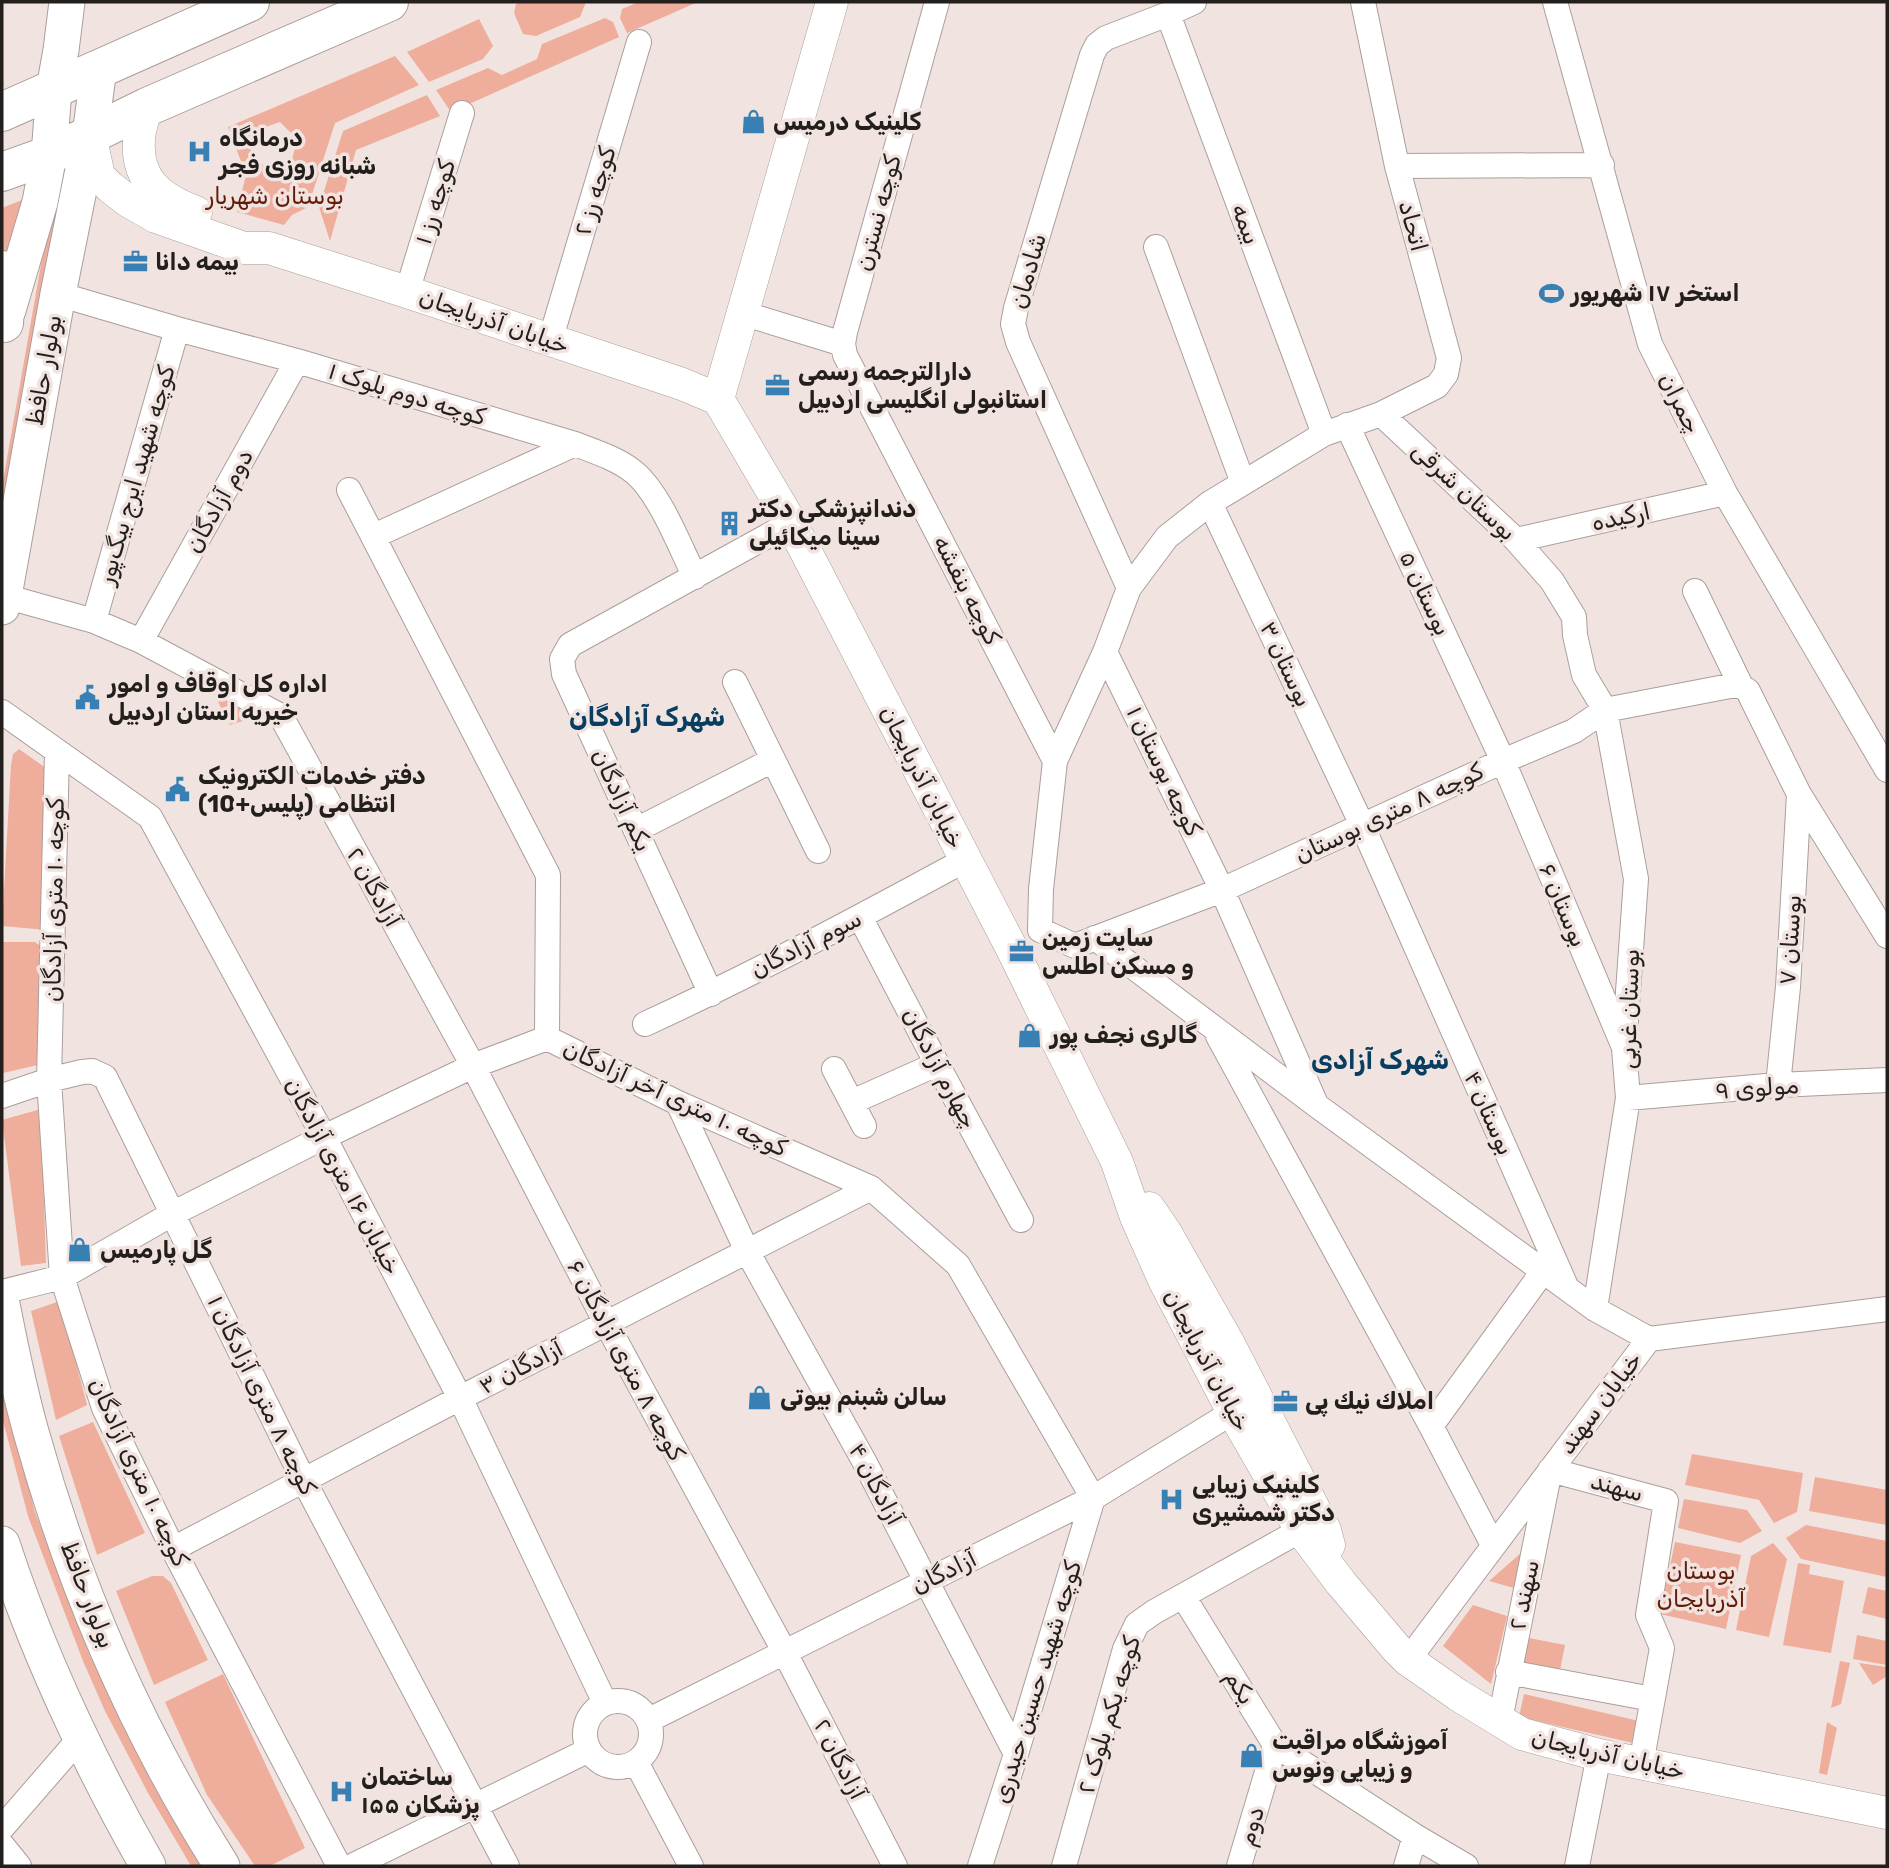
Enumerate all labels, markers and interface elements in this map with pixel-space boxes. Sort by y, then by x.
shop icon: کلینیک درمیس [739,108,767,136]
place label: کلینیک درمیس [773,108,922,136]
place label: درمانگاه شبانه روزی فجر [217,124,376,180]
hospital icon: درمانگاه شبانه روزی فجر [185,138,213,166]
street label: کوچه رز ۲ [568,143,622,239]
street label: کوچه نسترن [849,152,907,274]
street label: کوچه رز ۱ [409,156,461,248]
park label: بوستان شهریار [204,182,344,210]
street label: اتحاد [1393,198,1433,254]
street label: بیمه [1226,200,1266,248]
street label: شادمان [1004,230,1052,312]
office icon: بیمه دانا [121,248,149,276]
place label: بیمه دانا [155,248,239,276]
sports icon: استخر ١٧ شهریور [1537,279,1565,307]
place label: استخر ١٧ شهریور [1569,279,1740,307]
street label: خیابان آذربایجان [416,282,572,360]
street label: بولوار حافظ [21,313,67,427]
street label: کوچه دوم بلوک ۱ [324,357,489,433]
place label: دارالترجمه رسمی استانبولی انگلیسی اردبیل [798,358,1047,414]
street label: کوچه شهید ایرج بیگ‌پور [91,362,183,590]
street label: چمران [1653,368,1707,438]
office icon: دارالترجمه رسمی استانبولی انگلیسی اردبیل [764,372,792,400]
street label: بوستان شرقی [1406,436,1522,546]
street label: دوم آزادگان [179,444,261,559]
place label: دندانپزشکی دکتر سینا میکائیلی [747,495,916,551]
street label: ارکیده [1589,497,1653,537]
building icon: دندانپزشکی دکتر سینا میکائیلی [715,509,743,537]
street label: کوچه بنفشه [928,531,1006,649]
street label: بوستان ۵ [1393,546,1457,640]
street label: بوستان ۳ [1254,617,1318,711]
place label: اداره کل اوقاف و امور خیریه استان اردبیل [106,670,328,726]
public building icon: اداره کل اوقاف و امور خیریه استان اردبیل [74,684,102,712]
street label: خیابان آذربایجان [874,701,970,853]
district label: شهرک آزادگان [569,702,725,733]
street label: کوچه بوستان ۱ [1121,702,1208,841]
street label: یکم آزادگان [585,744,658,856]
street label: کوچه ۸ متری بوستان [1290,757,1488,869]
place label: دفتر خدمات الکترونیک انتظامی (پلیس+10) [198,762,426,821]
public building icon: دفتر خدمات الکترونیک انتظامی (پلیس+10) [164,776,192,804]
street label: کوچه ۱۰ متری آزادگان [38,797,70,1002]
street label: آزادگان ۲ [341,842,407,932]
street label: بوستان ۶ [1533,859,1593,951]
street label: بوستان ۷ [1773,894,1807,986]
street label: سوم آزادگان [746,904,867,986]
place label: سایت زمین و مسکن اطلس [1042,924,1194,980]
office icon: سایت زمین و مسکن اطلس [1008,938,1036,966]
street label: بوستان غربی [1613,948,1645,1070]
street label: چهارم آزادگان [895,1003,983,1134]
shop icon: گالری نجف پور [1016,1021,1044,1049]
place label: گالری نجف پور [1048,1021,1197,1052]
street label: کوچه ۱۰ متری آخر آزادگان [559,1034,792,1162]
district label: شهرک آزادی [1311,1045,1449,1076]
street label: بوستان ۴ [1458,1067,1520,1159]
street label: مولوی ۹ [1714,1071,1800,1105]
street label: خیابان ۱۶ متری آزادگان [279,1073,407,1279]
shop icon: گل پارمیس [66,1236,94,1264]
place label: گل پارمیس [100,1236,212,1267]
street label: کوچه ۸ متری آزادگان ۶ [561,1255,691,1465]
street label: خیابان آذربایجان [1158,1284,1256,1436]
street label: کوچه ۸ متری آزادگان ۱ [202,1291,322,1499]
street label: آزادگان ۳ [474,1334,568,1400]
street label: خیابان سهند [1552,1346,1648,1460]
street label: کوچه ۱۰ متری آزادگان [83,1373,195,1571]
shop icon: سالن شبنم بیوتی [746,1383,774,1411]
place label: سالن شبنم بیوتی [780,1383,947,1413]
office icon: املاك نيك پى [1271,1387,1299,1415]
place label: املاك نيك پى [1305,1387,1434,1418]
street label: آزادگان ۴ [843,1438,909,1530]
street label: سهند [1587,1467,1647,1507]
place label: کلینیک زیبایی دکتر شمشیری [1192,1471,1335,1527]
hospital icon: کلینیک زیبایی دکتر شمشیری [1158,1485,1186,1513]
street label: بولوار حافظ [55,1538,121,1652]
street label: آزادگان [907,1544,981,1600]
street label: کوچه شهید حسین حیدری [987,1557,1087,1807]
street label: سهند ۲ [1503,1557,1545,1633]
park label: بوستان آذربایجان [1657,1557,1746,1613]
street label: کوچه یکم بلوک ۲ [1072,1633,1147,1797]
street label: یکم [1218,1665,1261,1710]
street label: آزادگان ۲ [808,1714,872,1804]
street label: خیابان آذربایجان [1529,1723,1687,1785]
place label: آموزشگاه مراقبت و زیبایی ونوس [1272,1727,1449,1783]
shop icon: آموزشگاه مراقبت و زیبایی ونوس [1238,1741,1266,1769]
place label: ساختمان پزشکان ۱۵۵ [361,1763,480,1822]
hospital icon: ساختمان پزشکان ۱۵۵ [327,1777,355,1805]
street label: دوم [1232,1803,1272,1849]

